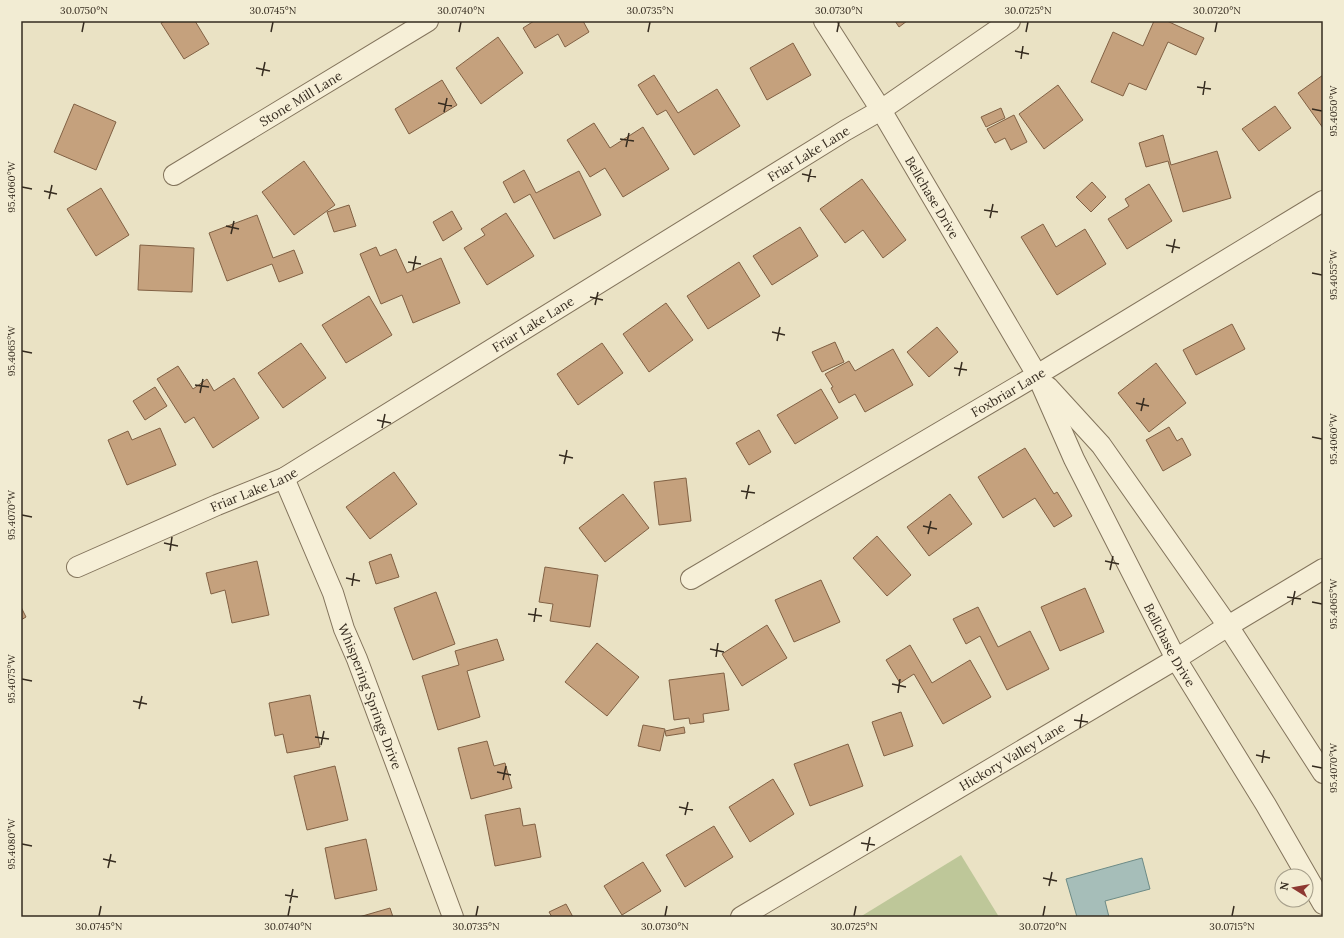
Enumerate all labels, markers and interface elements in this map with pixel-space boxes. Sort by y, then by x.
text: 30.0750°N [60,4,108,17]
text: 30.0745°N [250,4,297,17]
text: 30.0740°N [437,4,485,17]
text: 30.0735°N [626,4,674,17]
text: 30.0730°N [815,4,863,17]
text: 30.0725°N [1004,4,1052,17]
text: 30.0720°N [1193,4,1241,17]
street label: Stone Mill Lane [256,67,345,130]
text: 95.4050°W [1327,84,1340,136]
street label: Friar Lake Lane [764,122,852,185]
street label: Bellchase Drive [902,153,963,242]
text: 95.4060°W [5,160,18,213]
text: 95.4055°W [1327,249,1340,300]
street label: Friar Lake Lane [489,292,577,356]
text: 95.4065°W [5,325,18,376]
street label: Foxbriar Lane [968,364,1048,421]
text: 95.4060°W [1327,412,1340,465]
street label: Friar Lake Lane [207,463,301,516]
text: 95.4070°W [5,489,18,540]
text: 95.4065°W [1327,578,1340,629]
street label: Bellchase Drive [1140,600,1199,690]
street label: Whispering Springs Drive [334,621,406,772]
text: 95.4075°W [5,653,18,704]
street label: Hickory Valley Lane [956,718,1068,794]
text: 95.4070°W [1327,742,1340,793]
text: 95.4080°W [5,817,18,870]
north arrow [1274,868,1314,908]
text: N [1276,880,1292,892]
text: 30.0745°N [76,920,123,933]
text: 30.0740°N [264,920,312,933]
text: 30.0735°N [452,920,500,933]
text: 30.0730°N [641,920,689,933]
text: 30.0725°N [830,920,878,933]
text: 30.0720°N [1019,920,1067,933]
text: 30.0715°N [1209,920,1255,933]

